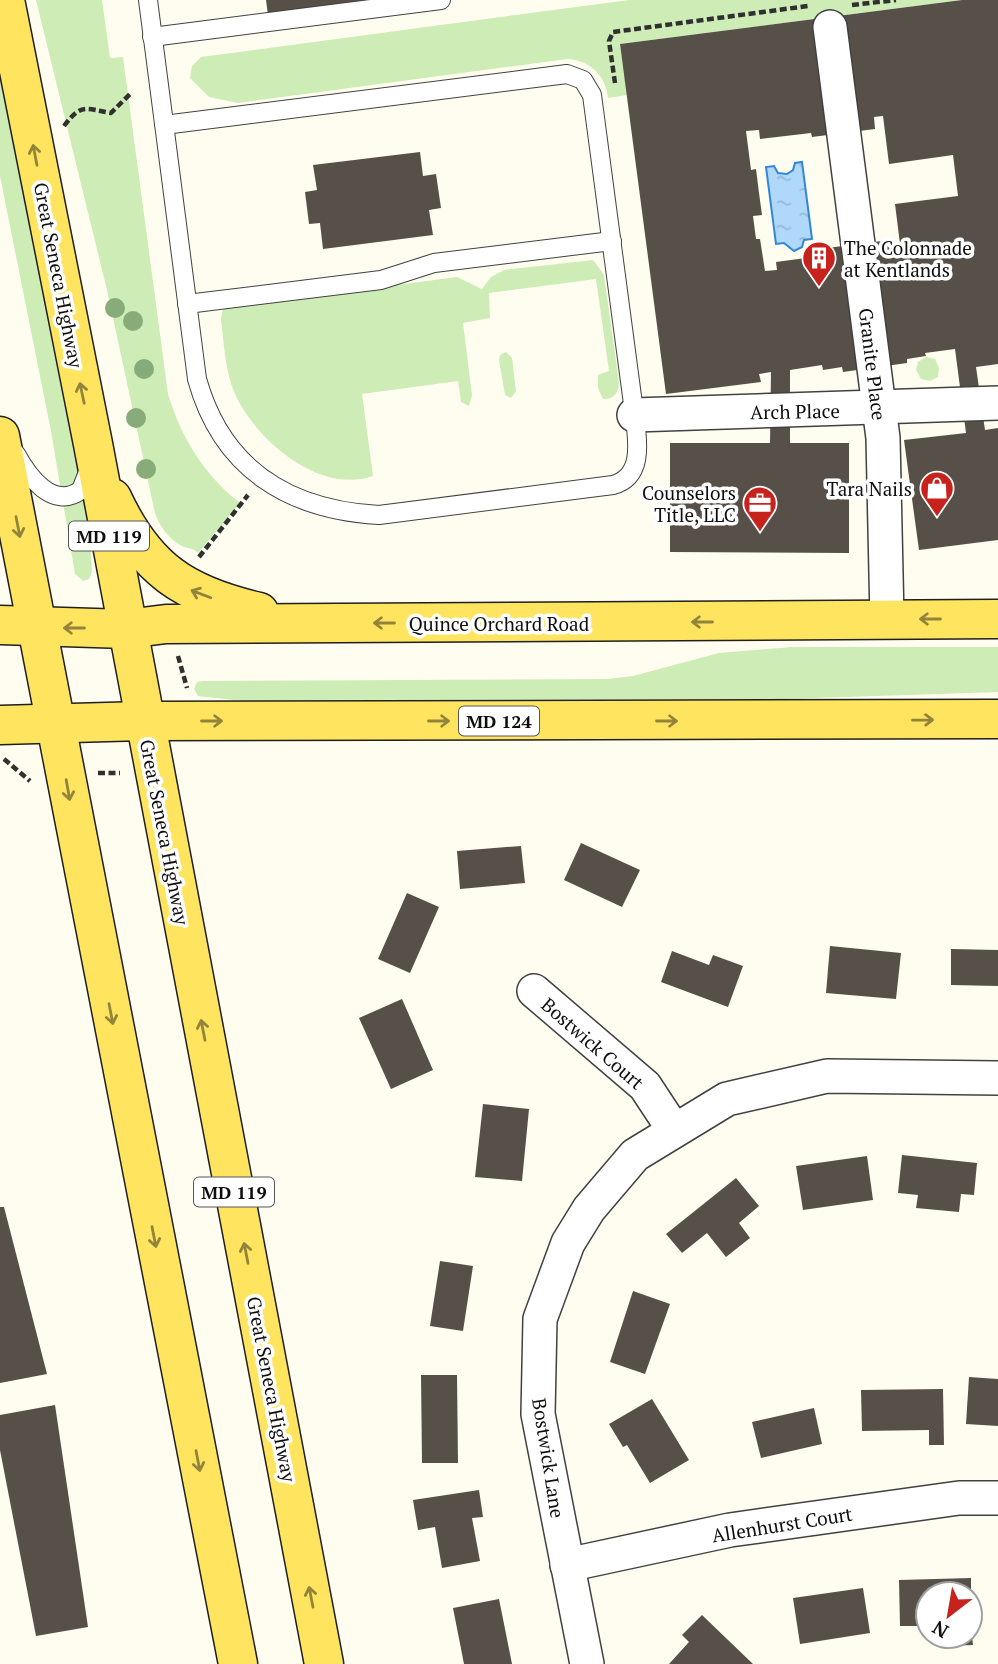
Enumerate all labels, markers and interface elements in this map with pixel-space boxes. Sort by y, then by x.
one-way arrow [28,144,42,167]
street label: Great Seneca Highway [29,180,89,370]
place label: The Colonnade at Kentlands [844,235,972,282]
building icon: The Colonnade at Kentlands [800,239,838,288]
street label: Granite Place [854,306,892,422]
one-way arrow [75,382,89,405]
street label: Arch Place [750,398,840,424]
shop icon: Tara Nails [918,469,956,518]
place label: Tara Nails [827,476,912,501]
place label: Counselors Title, LLC [642,480,736,527]
office icon: Counselors Title, LLC [741,484,779,533]
one-way arrow [12,515,26,538]
road number: MD 119 [69,522,149,550]
one-way arrow [190,587,212,600]
street label: Quince Orchard Road [409,611,590,636]
one-way arrow [919,612,942,626]
one-way arrow [691,615,714,629]
one-way arrow [372,616,395,630]
one-way arrow [63,621,86,635]
road number: MD 124 [459,706,539,736]
one-way arrow [200,714,223,728]
one-way arrow [427,714,450,728]
one-way arrow [655,714,678,728]
one-way arrow [911,714,934,727]
street label: Great Seneca Highway [135,737,195,927]
one-way arrow [62,779,76,801]
street label: Bostwick Court [537,992,649,1094]
one-way arrow [104,1002,118,1025]
one-way arrow [196,1019,210,1042]
road number: MD 119 [194,1177,274,1206]
one-way arrow [148,1225,161,1248]
one-way arrow [238,1242,252,1265]
street label: Great Seneca Highway [242,1294,302,1484]
street label: Bostwick Lane [527,1396,571,1520]
one-way arrow [192,1449,205,1472]
street label: Allenhurst Court [710,1501,854,1547]
north arrow [914,1580,984,1650]
one-way arrow [304,1586,317,1609]
text: N [927,1615,953,1644]

